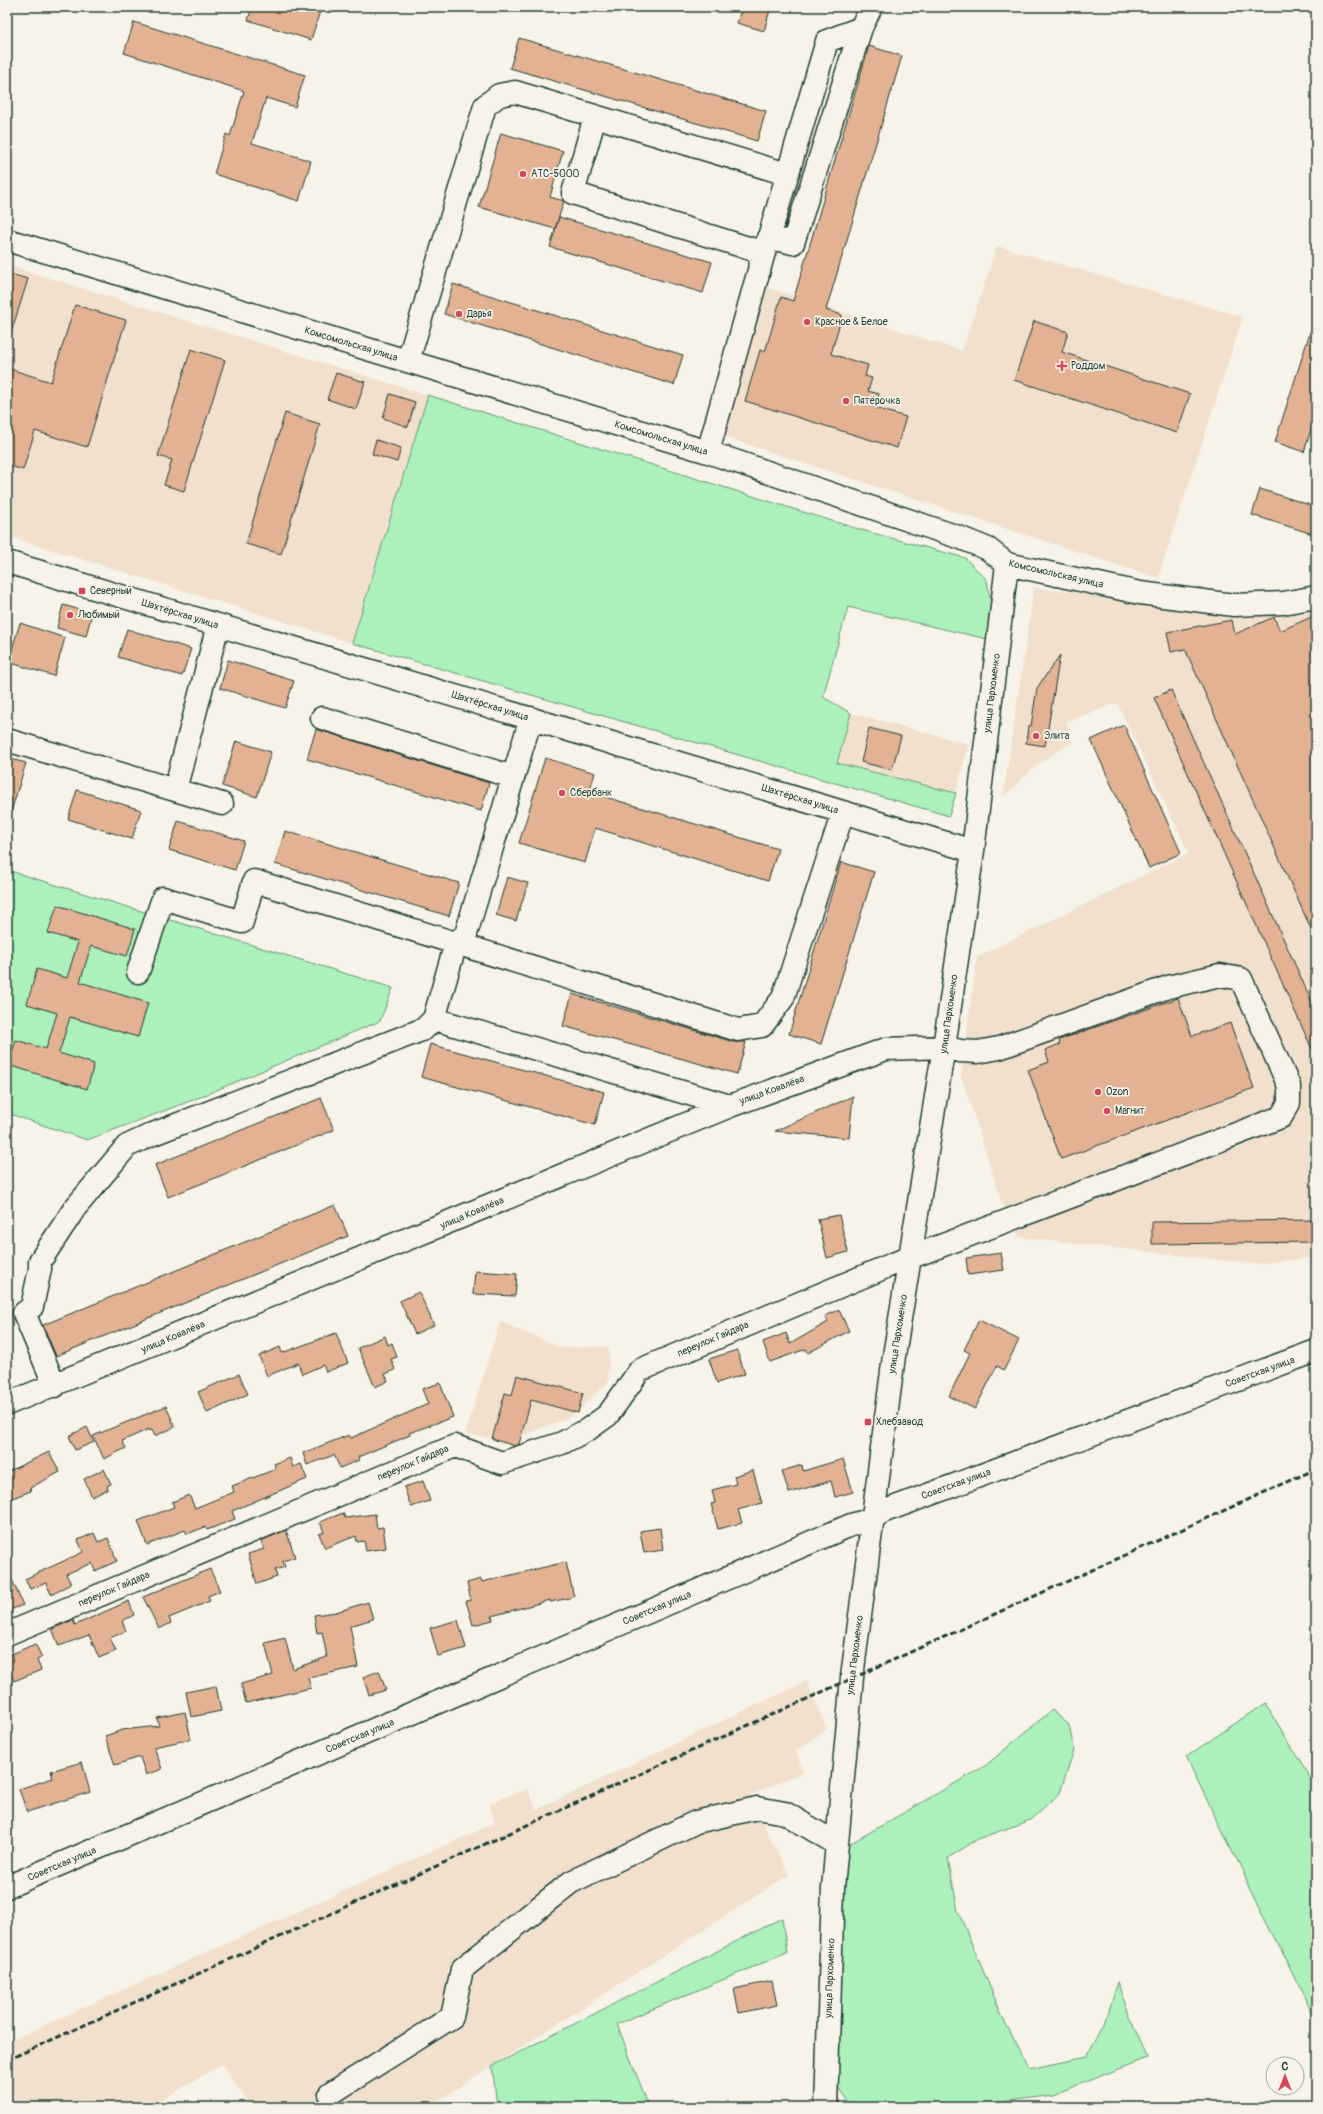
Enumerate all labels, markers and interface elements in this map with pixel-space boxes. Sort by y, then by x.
place label: АТС-5000 [531,168,580,180]
marker: АТС-5000 [518,169,528,179]
place label: Дарья [466,308,492,320]
marker: Дарья [454,309,464,319]
place label: Красное & Белое [815,316,888,328]
marker: Красное & Белое [802,317,812,327]
street label: Комсомольская улица [303,324,399,364]
marker: Роддом [1056,360,1068,372]
place label: Роддом [1071,360,1106,372]
place label: Пятёрочка [854,395,900,407]
marker: Пятёрочка [841,396,851,406]
street label: Комсомольская улица [613,418,709,458]
street label: Комсомольская улица [1008,557,1105,591]
place label: Северный [90,585,132,597]
marker: Северный [77,586,87,596]
street label: Шахтёрская улица [140,597,220,631]
place label: Любимый [77,609,120,621]
marker: Любимый [65,610,75,620]
street label: улица Пархоменко [981,652,1003,734]
street label: Шахтёрская улица [450,689,530,723]
place label: Элита [1044,730,1070,742]
marker: Элита [1031,731,1041,741]
street label: Шахтёрская улица [760,782,840,816]
place label: Сбербанк [570,787,612,799]
marker: Сбербанк [557,788,567,798]
street label: улица Пархоменко [937,973,961,1055]
street label: улица Ковалёва [737,1073,806,1108]
place label: Ozon [1106,1086,1129,1098]
marker: Ozon [1093,1087,1103,1097]
place label: Магнит [1115,1105,1145,1117]
marker: Магнит [1102,1106,1112,1116]
street label: улица Ковалёва [437,1194,506,1232]
street label: улица Пархоменко [886,1293,910,1375]
street label: улица Ковалёва [138,1318,207,1356]
street label: переулок Гайдара [676,1318,751,1359]
street label: Советская улица [1224,1354,1297,1390]
place label: Хлебзавод [876,1416,923,1428]
marker: Хлебзавод [863,1417,873,1427]
street label: переулок Гайдара [376,1442,451,1483]
street label: Советская улица [920,1466,993,1502]
street label: переулок Гайдара [77,1568,152,1609]
street label: Советская улица [621,1588,693,1628]
street label: улица Пархоменко [844,1614,866,1696]
street label: Советская улица [324,1716,396,1756]
street label: Советская улица [26,1844,98,1884]
street label: улица Пархоменко [823,1937,837,2019]
north arrow [1265,2056,1305,2096]
text: С [1282,2060,1289,2073]

